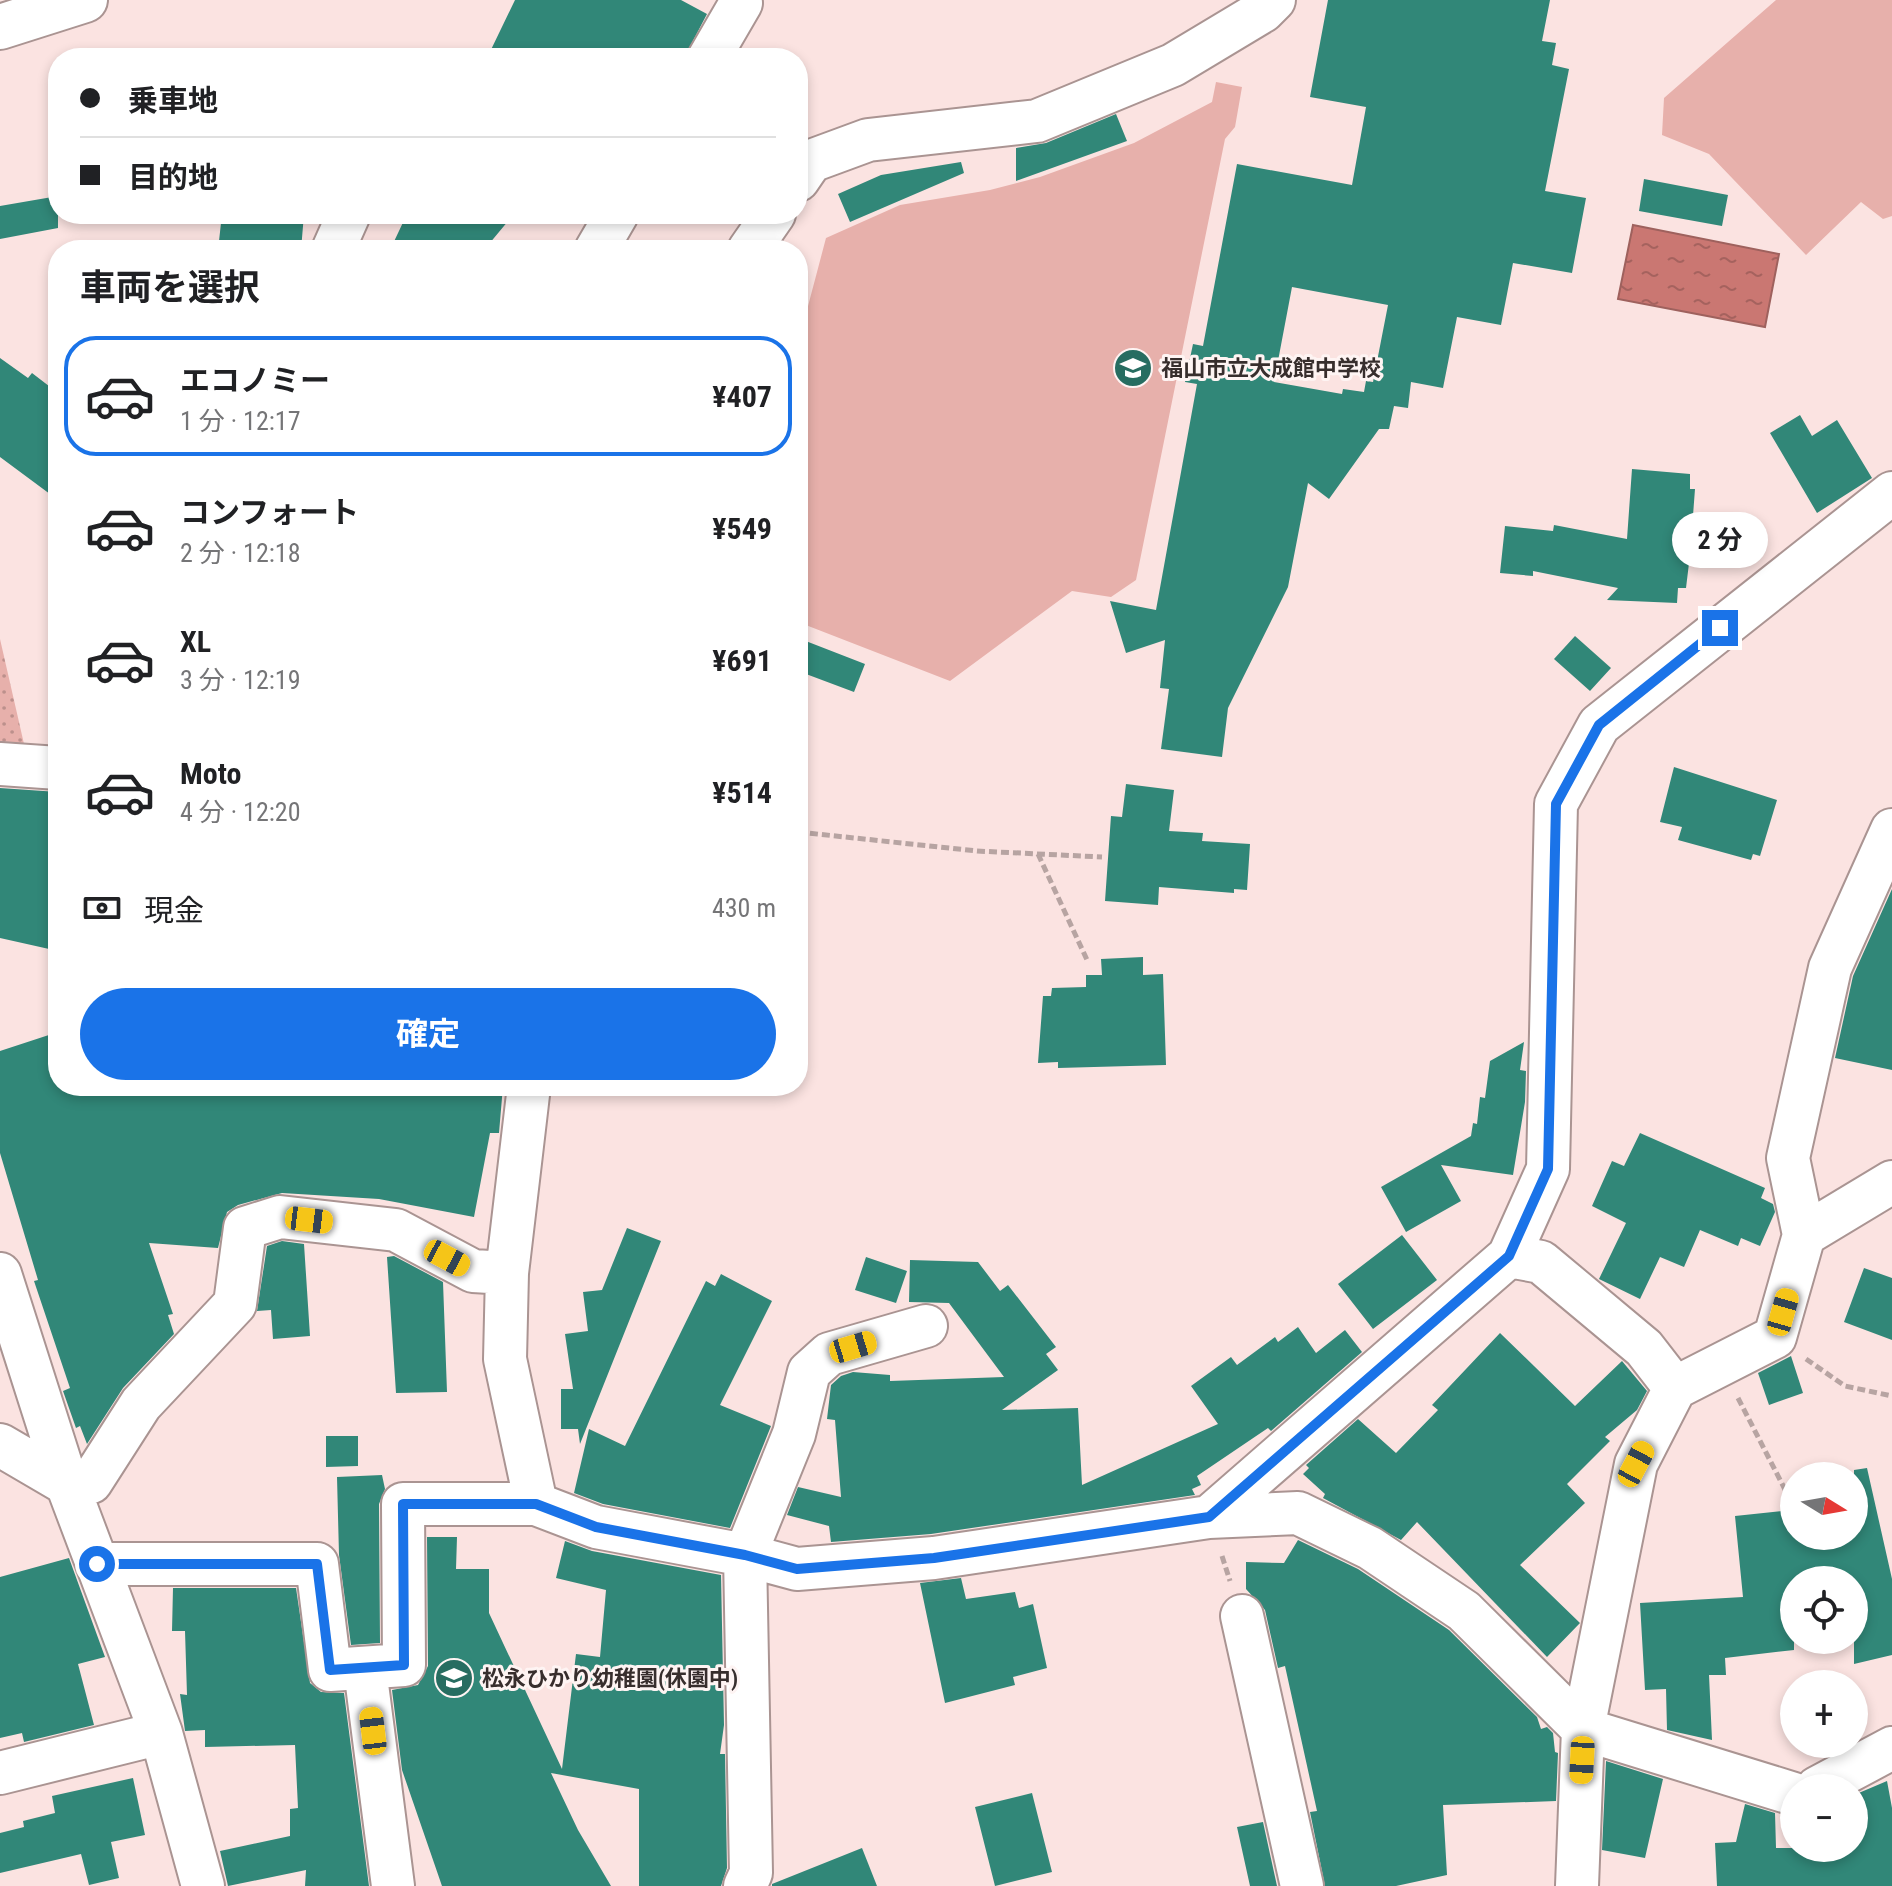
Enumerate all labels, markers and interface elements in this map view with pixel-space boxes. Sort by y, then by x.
text: 乗車地 [128,83,218,118]
text: 目的地 [128,160,218,195]
text: 車両を選択 [80,267,260,309]
school or university icon: 福山市立大成館中学校 [1112,347,1154,389]
place label: 福山市立大成館中学校 [1161,356,1381,381]
icon: car [84,360,156,432]
text: エコノミー [180,363,330,398]
text: ¥407 [712,379,772,414]
text: 1 分 · 12:17 [180,406,300,436]
icon: car [84,492,156,564]
text: コンフォート [180,495,359,530]
text: ¥549 [712,511,772,546]
callout: 2 分 [1672,512,1768,568]
text: 2 分 [1697,525,1743,555]
text: 2 分 · 12:18 [180,538,300,568]
route end [1702,610,1738,646]
icon: car [84,624,156,696]
text: XL [180,624,211,659]
text: ¥691 [712,643,772,678]
text: 3 分 · 12:19 [180,665,300,695]
icon: car [84,756,156,828]
text: Moto [180,756,241,791]
text: ¥514 [712,775,772,810]
text: 4 分 · 12:20 [180,797,300,827]
icon: cash [80,886,124,930]
text: 現金 [144,893,204,928]
text: 430 m [712,893,776,923]
button: 確定 [80,988,776,1080]
car [284,1205,334,1235]
car [420,1236,474,1280]
car [1765,1286,1801,1338]
car [827,1329,879,1365]
car [1614,1437,1658,1491]
north arrow [1780,1462,1868,1550]
map controls [1780,1462,1868,1862]
route start [79,1546,115,1582]
button: locate [1780,1566,1868,1654]
school or university icon: 松永ひかり幼稚園(休園中) [433,1657,475,1699]
place label: 松永ひかり幼稚園(休園中) [482,1666,738,1691]
button: + [1780,1670,1868,1758]
car [358,1706,388,1756]
car [1569,1735,1595,1785]
button: − [1780,1774,1868,1862]

